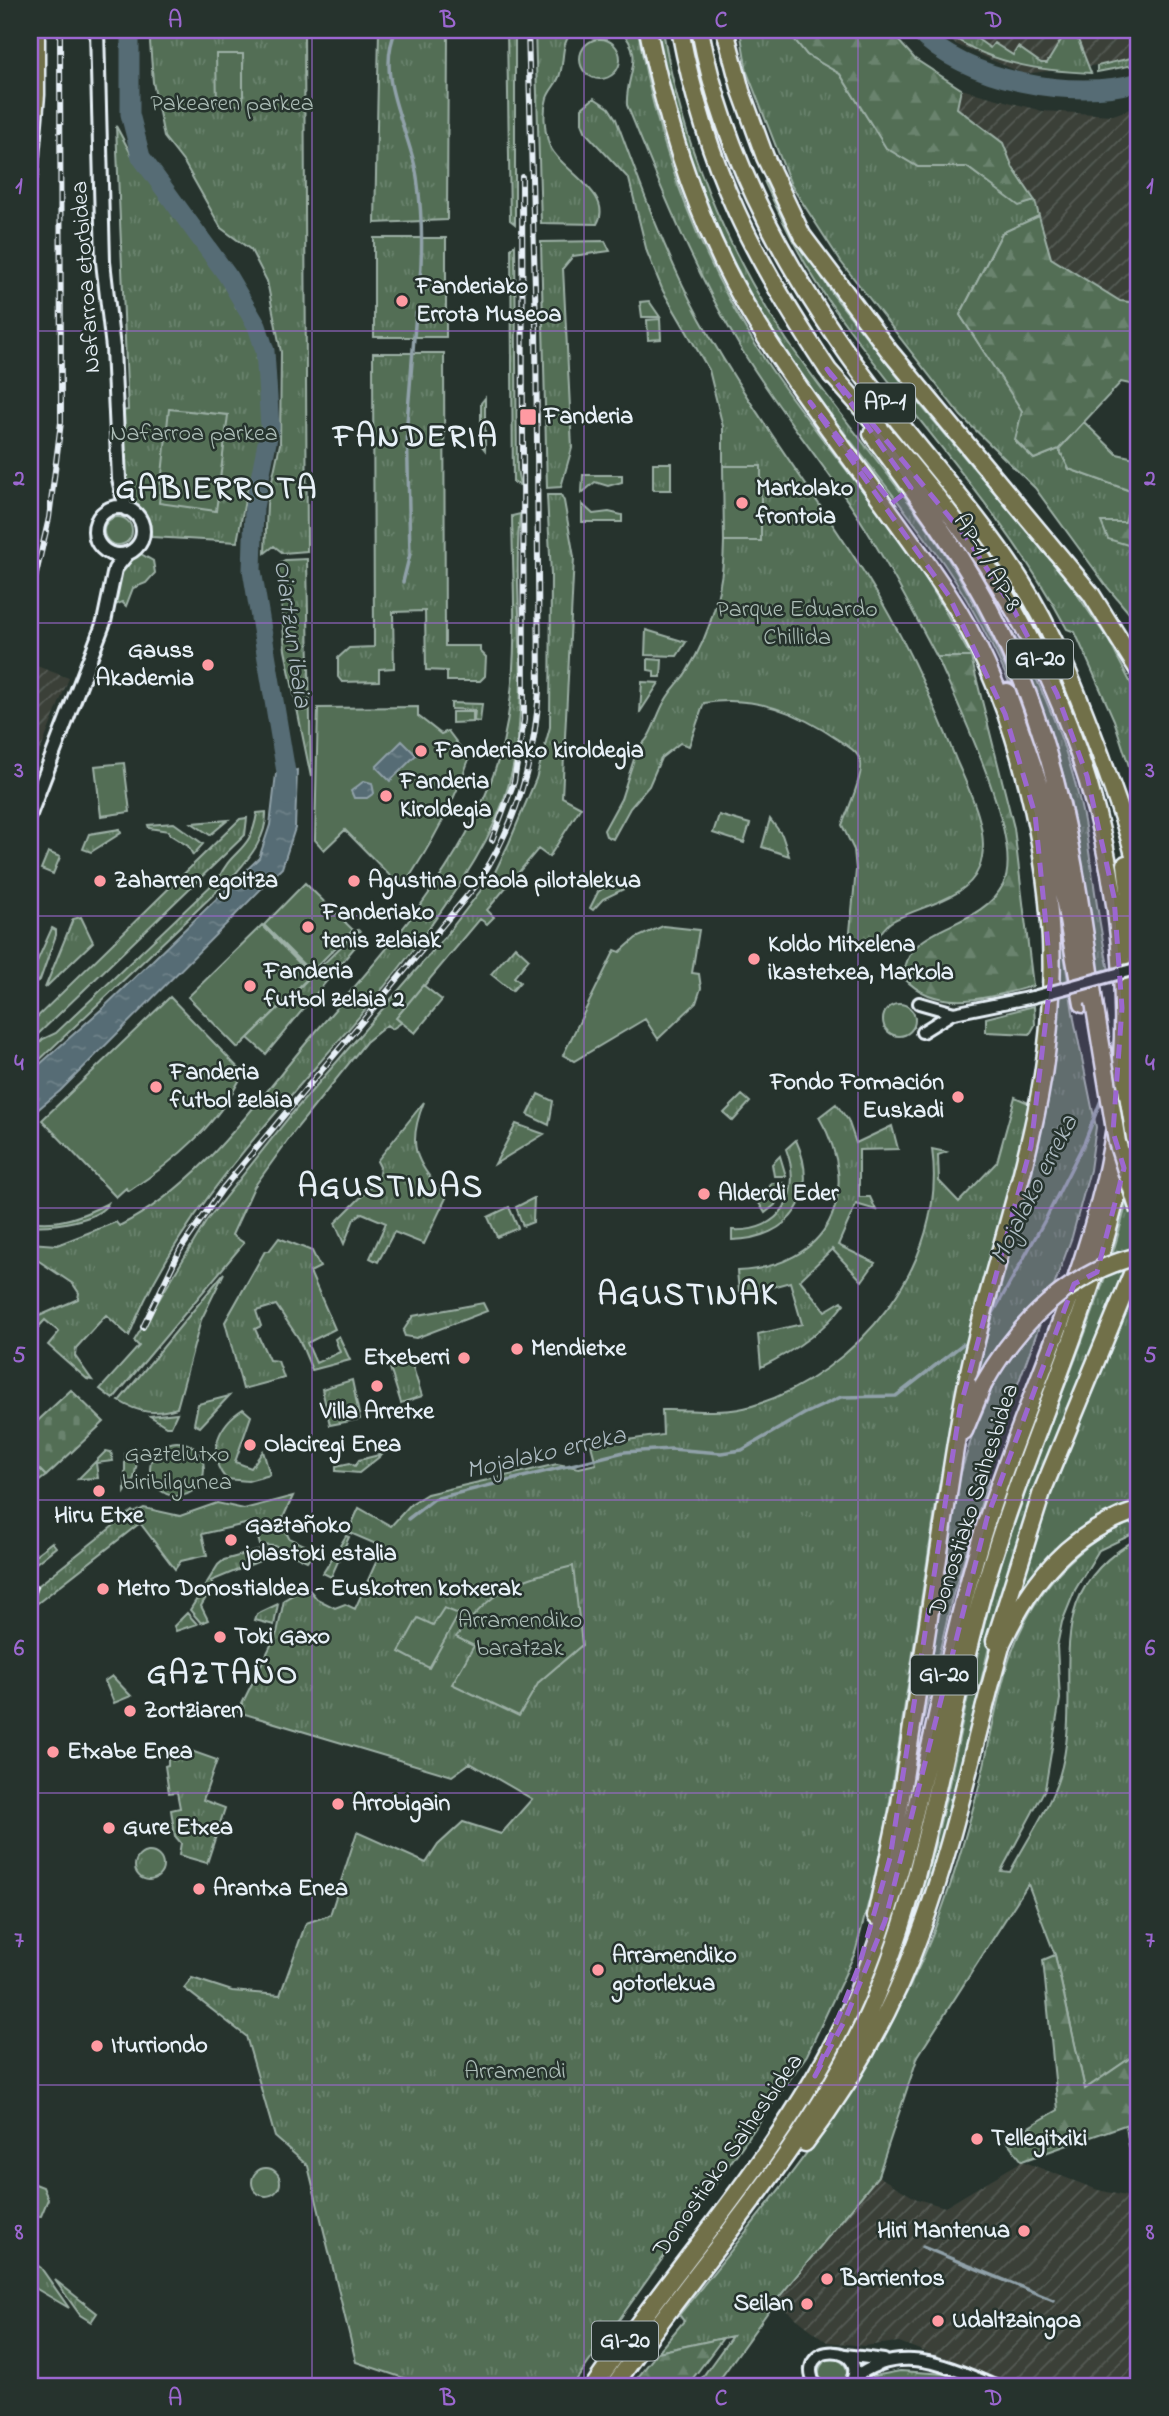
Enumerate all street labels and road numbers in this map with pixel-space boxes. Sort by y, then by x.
street label: Nafarroa etorbidea [63,180,111,374]
road number: AP-1 [855,384,915,422]
street label: AP-1 / AP-8 [943,507,1029,619]
road number: GI-20 [1007,639,1073,678]
street label: Donostiako Saihesbidea [921,1379,1029,1622]
road number: GI-20 [911,1656,977,1694]
street label: Donostiako Saihesbidea [645,2047,813,2266]
road number: GI-20 [592,2322,658,2360]

